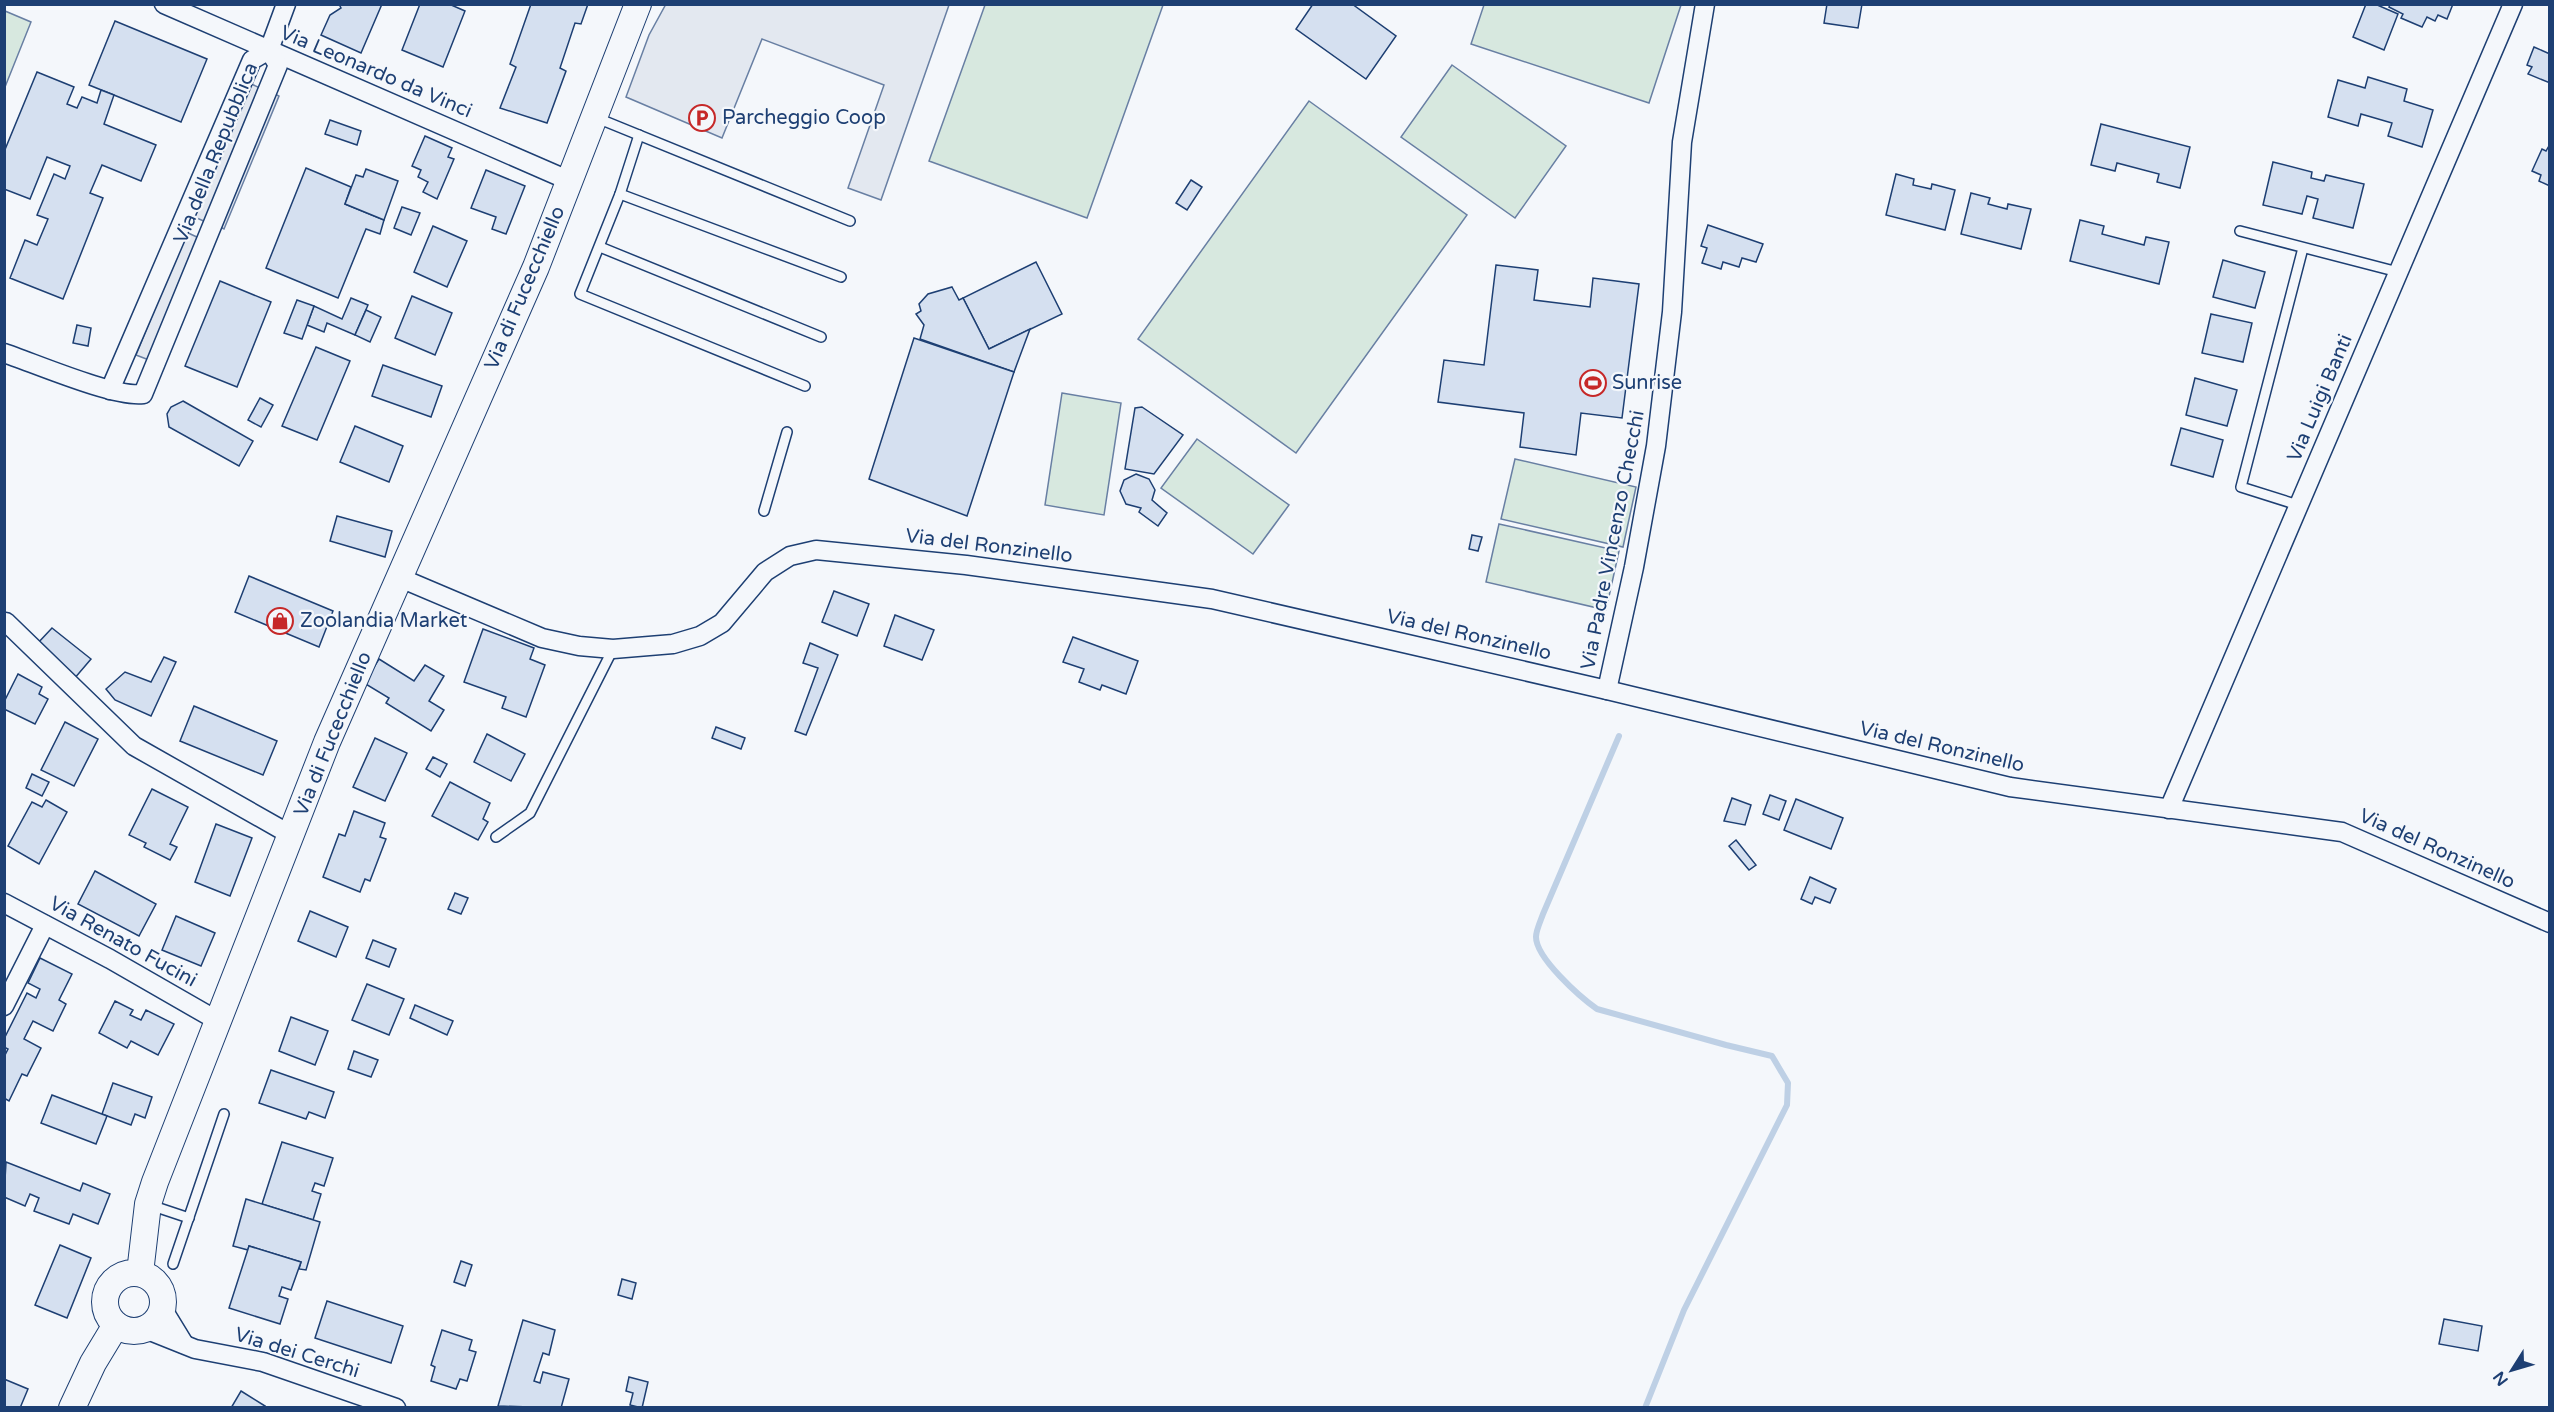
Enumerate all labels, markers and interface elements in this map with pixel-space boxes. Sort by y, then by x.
street label: Via Leonardo da Vinci [276,21,476,123]
street label: Via della Repubblica [169,59,263,247]
parking icon: Parcheggio Coop [687,103,717,133]
place label: Parcheggio Coop [722,106,886,130]
street label: Via di Fucecchiello [480,203,570,373]
street label: Via Luigi Banti [2282,331,2358,465]
sports icon: Sunrise [1578,368,1608,398]
place label: Sunrise [1612,371,1682,395]
street label: Via Padre Vincenzo Checchi [1576,408,1650,672]
street label: Via del Ronzinello [904,524,1074,568]
street label: Via del Ronzinello [1384,604,1554,666]
shop icon: Zoolandia Market [265,606,295,636]
place label: Zoolandia Market [300,609,468,633]
street label: Via di Fucecchiello [289,648,377,820]
street label: Via del Ronzinello [1857,716,2027,778]
street label: Via del Ronzinello [2355,804,2519,894]
street label: Via Renato Fucini [45,891,201,993]
street label: Via dei Cerchi [232,1323,362,1383]
north arrow [2482,1340,2542,1400]
text: N [2489,1367,2513,1390]

